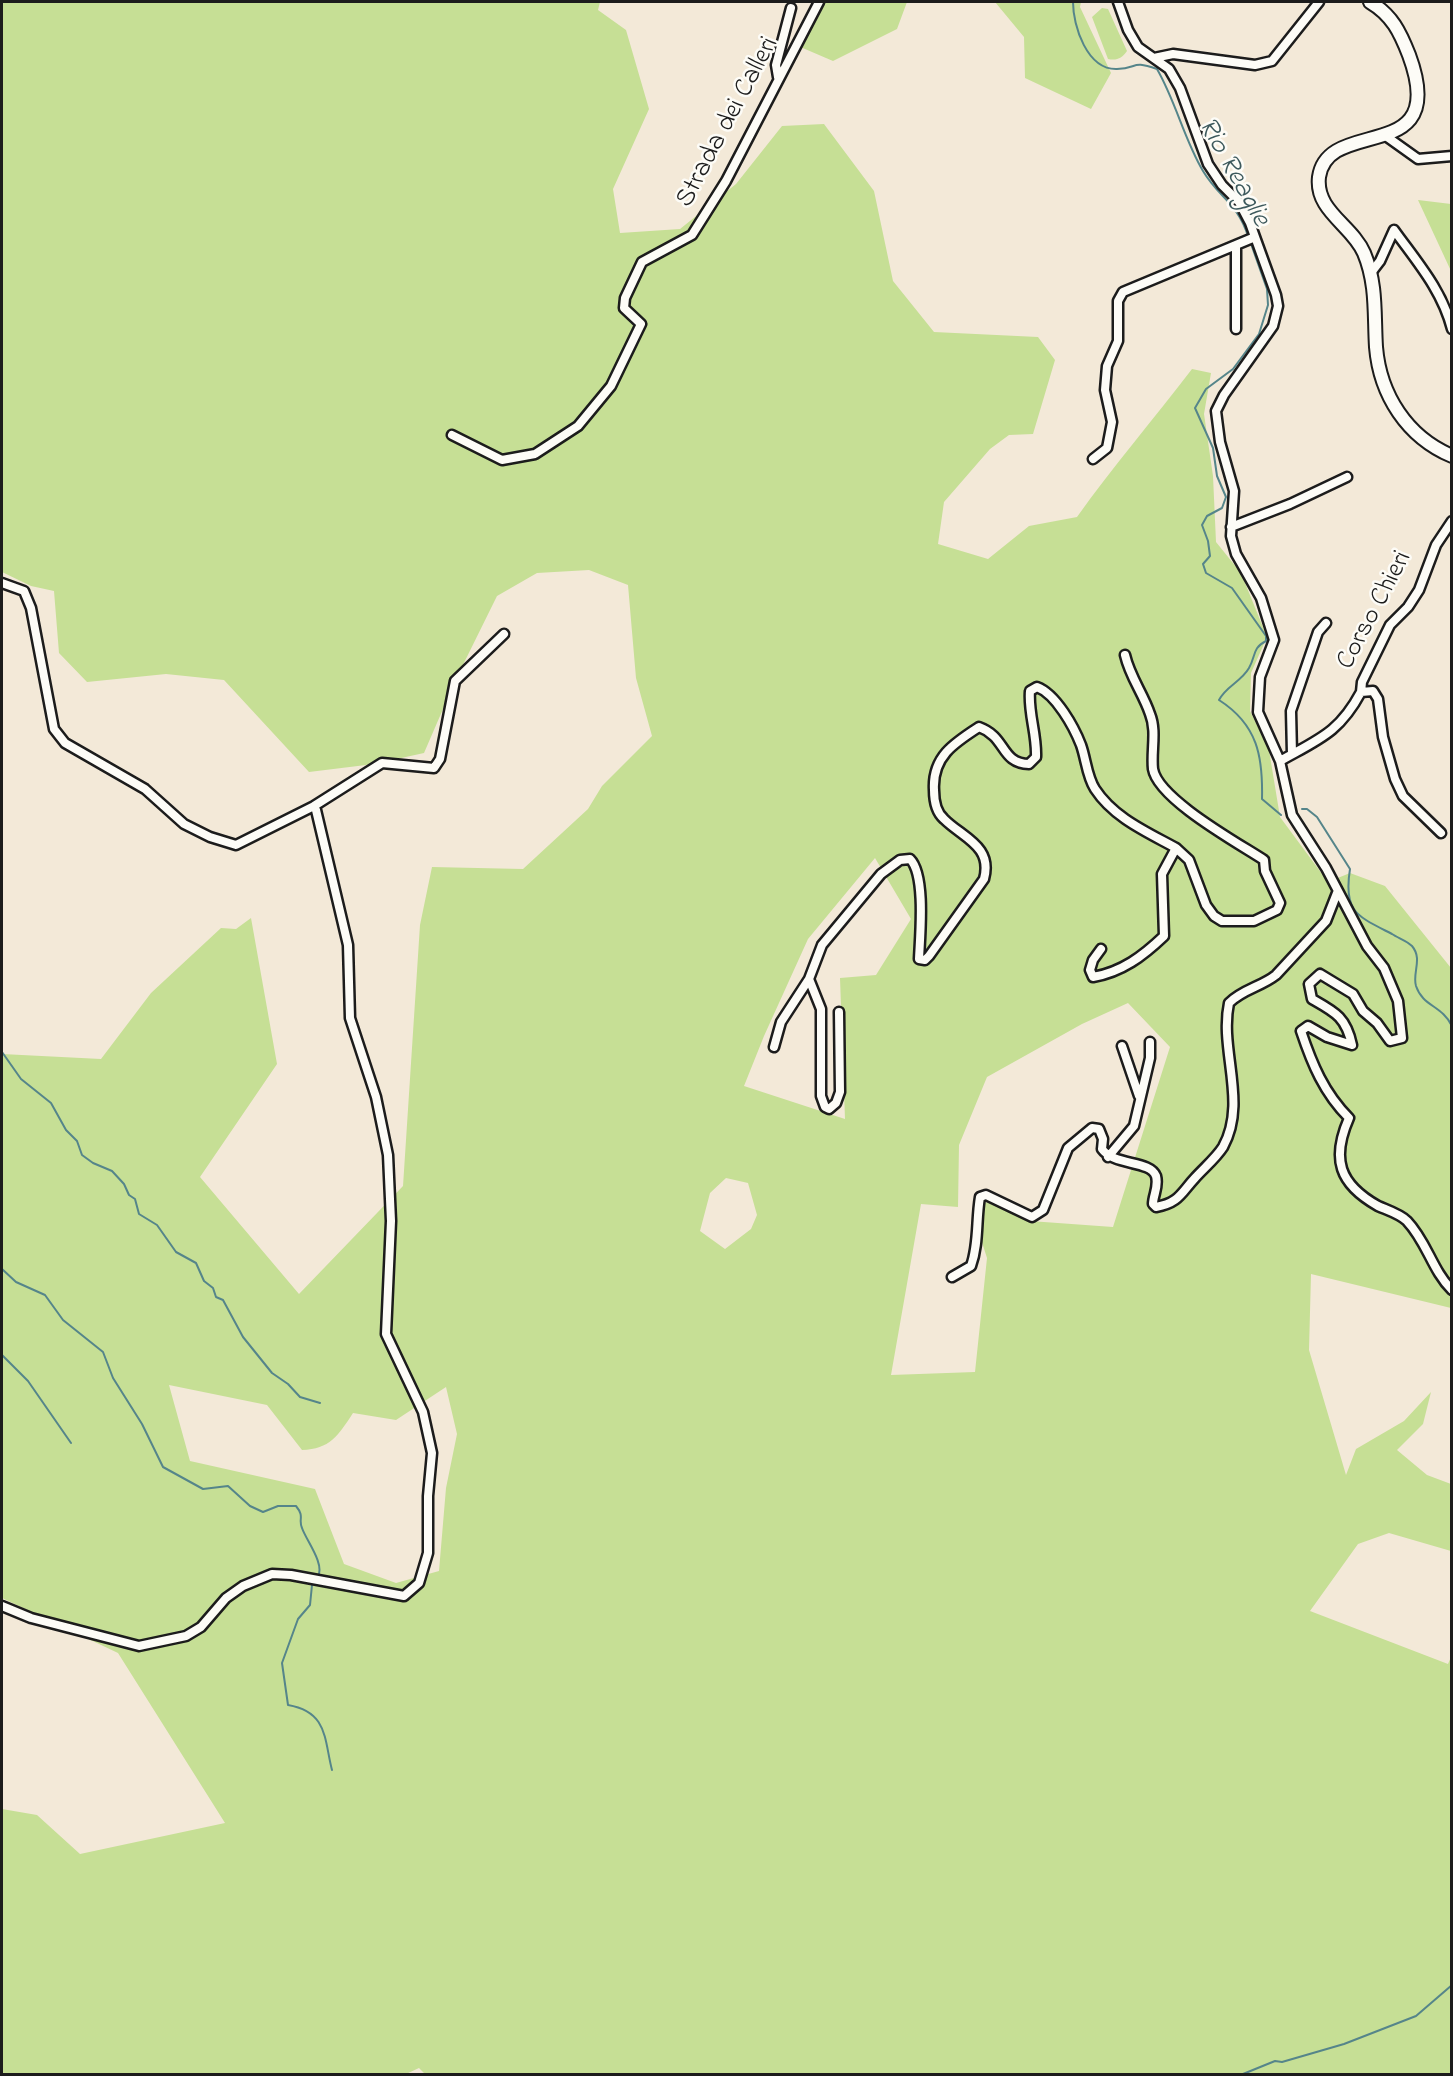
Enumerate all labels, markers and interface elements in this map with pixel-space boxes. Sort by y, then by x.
street label: Strada dei Calleri [670,32,788,214]
water label: Rio Reaglie [1188,113,1276,233]
street label: Corso Chieri [1331,546,1421,676]

